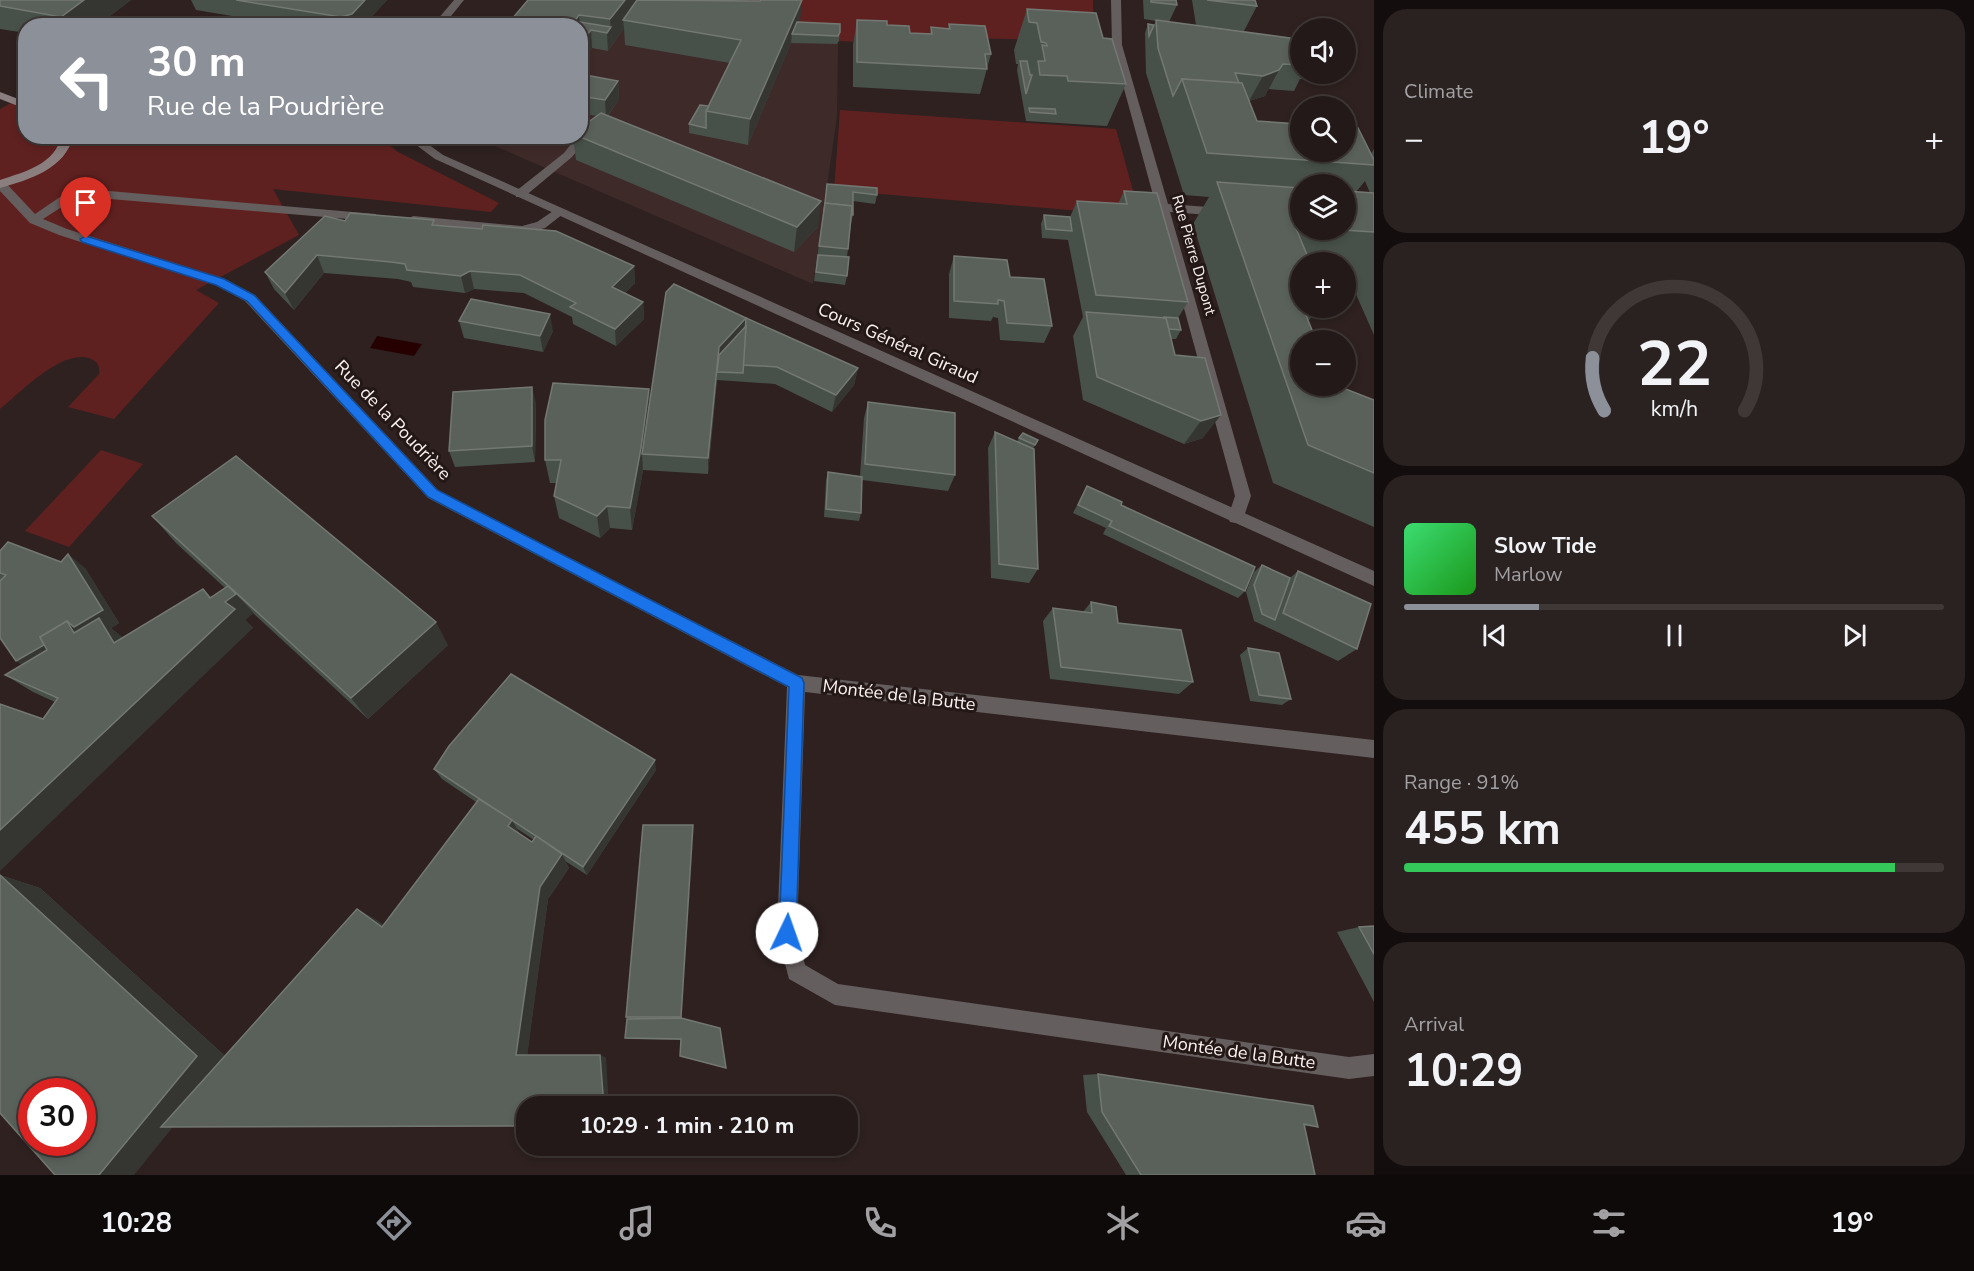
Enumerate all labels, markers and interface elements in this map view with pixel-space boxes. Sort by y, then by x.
map controls [1290,18,1356,396]
button: sound [1290,18,1356,84]
text: 30 m [147,34,246,91]
icon: left [48,42,126,120]
text: Climate [1404,78,1473,105]
text: Rue de la Poudrière [147,88,384,125]
button: search [1290,96,1356,162]
text: 19° [1638,108,1710,169]
text: − [1404,117,1424,162]
text: + [1924,117,1944,162]
button: layers [1290,174,1356,240]
pin [60,177,111,239]
icon: arrive [69,186,102,219]
street label: Rue Pierre Dupont [1167,193,1221,318]
button: + [1290,252,1356,318]
street label: Cours Général Giraud [814,297,982,389]
text: 22 [1637,322,1711,407]
button: − [1290,330,1356,396]
street label: Rue de la Poudrière [329,355,457,485]
text: km/h [1650,395,1698,425]
text: Slow Tide [1494,531,1596,561]
text: Marlow [1494,561,1562,588]
icon: previous [1478,619,1511,652]
icon: pause [1658,619,1691,652]
icon: next [1838,619,1871,652]
street label: Montée de la Butte [821,674,977,716]
text: Range · 91% [1404,769,1519,796]
text: 455 km [1404,799,1561,860]
position arrow [755,901,819,965]
text: Arrival [1404,1011,1464,1038]
street label: Montée de la Butte [1161,1029,1317,1075]
text: 10:29 [1404,1041,1523,1102]
speed limit sign: 30 [18,1078,96,1156]
text: 10:29 · 1 min · 210 m [580,1111,794,1141]
icon: directions [373,1202,415,1244]
icon: music [616,1202,658,1244]
icon: phone [859,1202,901,1244]
icon: climate [1102,1202,1144,1244]
icon: car [1345,1202,1387,1244]
icon: filters [1588,1202,1630,1244]
text: 10:28 [100,1205,172,1242]
text: 19° [1831,1205,1873,1242]

